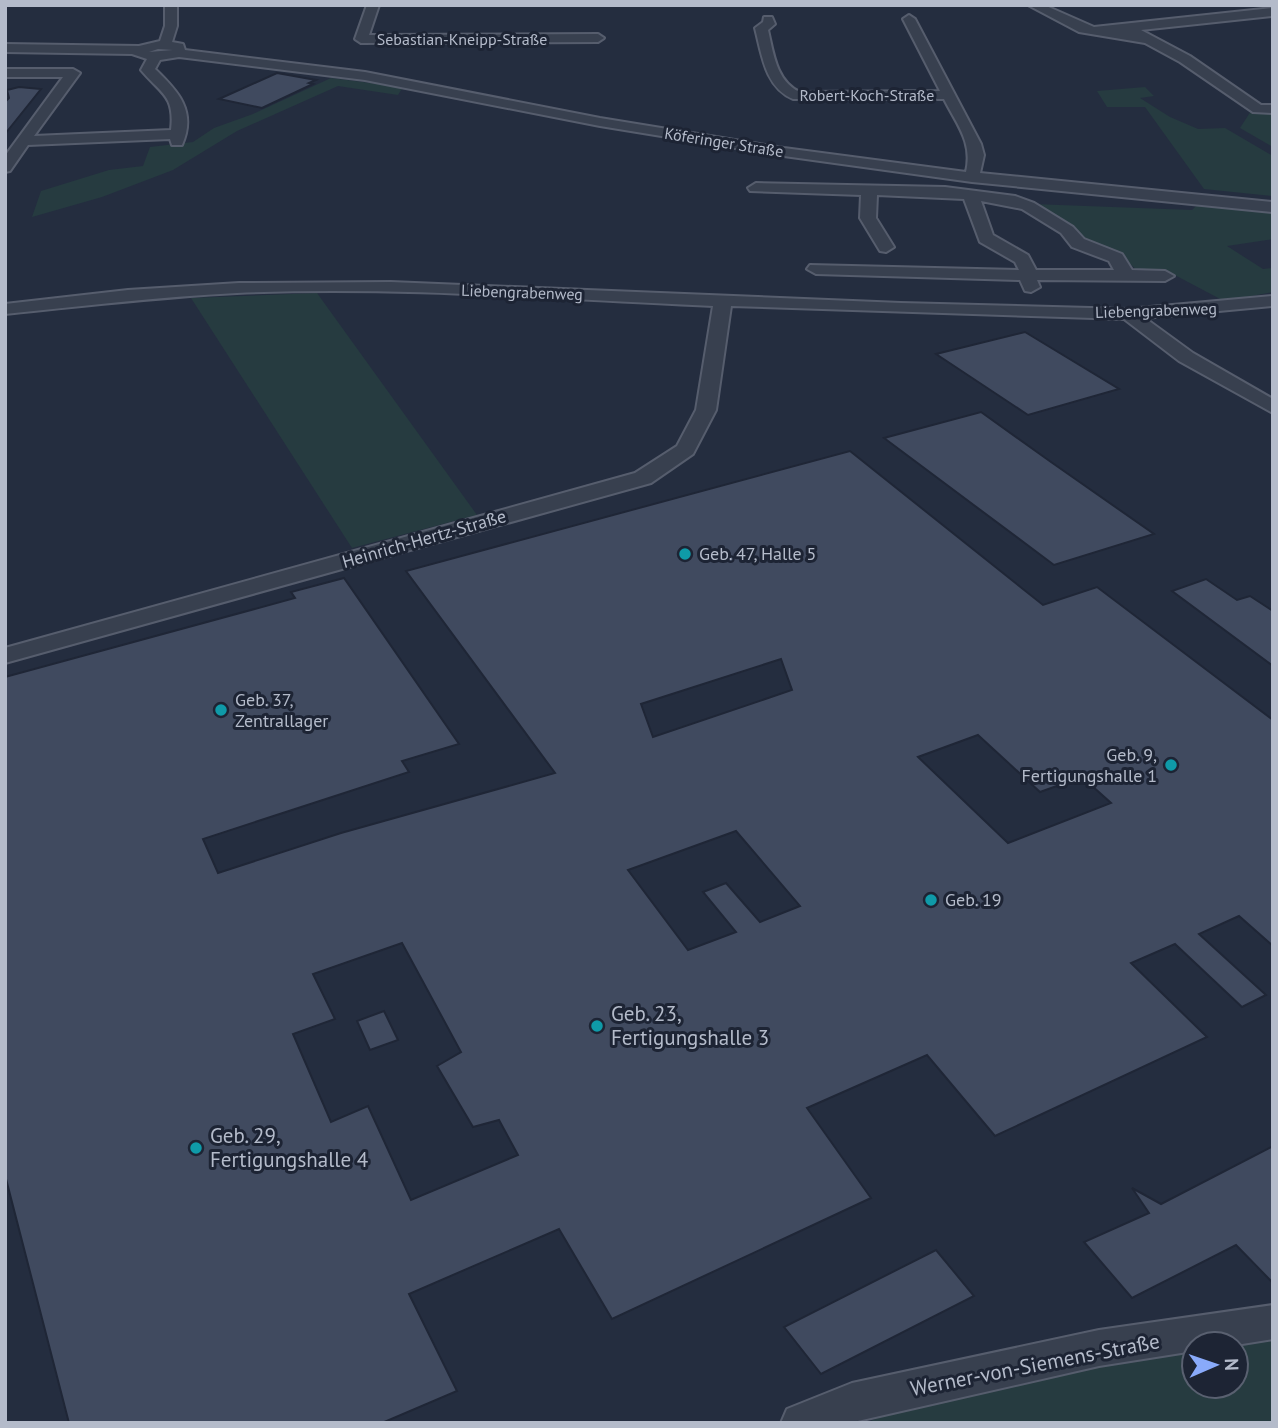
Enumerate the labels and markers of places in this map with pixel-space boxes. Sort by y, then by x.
place label: Geb. 47, Halle 5 [699,542,816,565]
marker: Geb. 47, Halle 5 [677,546,693,562]
place label: Geb. 37, Zentrallager [235,688,328,732]
marker: Geb. 37, Zentrallager [213,702,229,718]
place label: Geb. 9, Fertigungshalle 1 [1021,743,1157,787]
marker: Geb. 9, Fertigungshalle 1 [1163,757,1179,773]
place label: Geb. 19 [945,888,1002,911]
marker: Geb. 19 [923,892,939,908]
place label: Geb. 23, Fertigungshalle 3 [611,1000,769,1051]
marker: Geb. 23, Fertigungshalle 3 [589,1018,605,1034]
place label: Geb. 29, Fertigungshalle 4 [210,1122,368,1173]
marker: Geb. 29, Fertigungshalle 4 [188,1140,204,1156]

